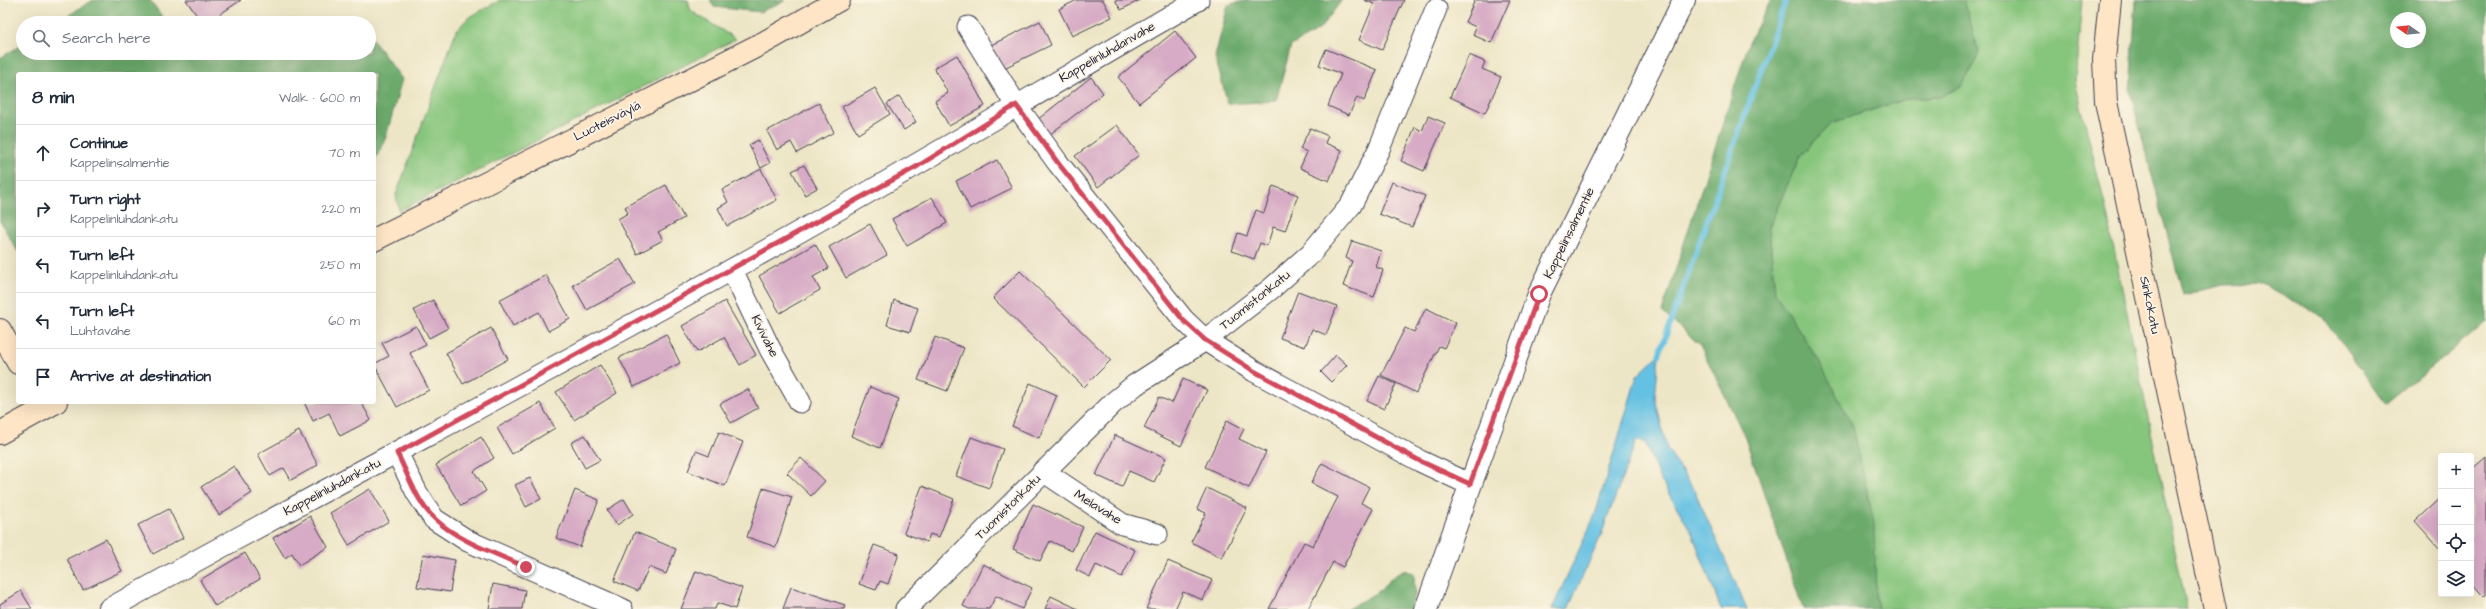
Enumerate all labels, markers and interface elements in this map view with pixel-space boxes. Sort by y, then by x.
north arrow [2390,12,2426,48]
search box [16,16,376,60]
street label: Kappelinluhdanvahe [1056,17,1158,87]
icon: search [30,27,52,49]
text: Search here [62,28,151,49]
text: 8 min [32,86,74,110]
text: Walk · 600 m [279,89,360,107]
street label: Luoteisväylä [570,96,644,146]
text: Continue [70,133,128,154]
icon: ahead [32,142,54,164]
text: 70 m [328,144,360,162]
text: Kappelinsalmentie [70,154,170,172]
street label: Kappelinsalmentie [1539,184,1599,282]
text: Turn right [70,189,141,210]
icon: right [32,198,54,220]
text: 220 m [322,200,360,218]
text: Kappelinluhdankatu [70,210,178,228]
text: Turn left [70,245,134,266]
icon: left [32,254,54,276]
text: 250 m [320,256,360,274]
text: Kappelinluhdankatu [70,266,178,284]
street label: Tuomistonkatu [1216,266,1294,334]
street label: Sinkokatu [2135,274,2165,336]
route start [1530,285,1548,303]
text: Turn left [70,301,134,322]
icon: left [32,310,54,332]
text: 60 m [328,312,360,330]
street label: Kivivahe [747,312,783,360]
text: Luhtavahe [70,322,131,340]
icon: arrive [32,366,54,388]
text: Arrive at destination [70,366,211,387]
map controls [2438,453,2474,597]
button: + [2438,453,2474,489]
street label: Kappelinluhdankatu [280,454,384,520]
street label: Tuomistonkatu [971,470,1045,544]
street label: Melavahe [1071,485,1125,529]
button: − [2438,489,2474,525]
button: locate [2438,525,2474,561]
route end [517,558,535,576]
button: layers [2438,561,2474,597]

